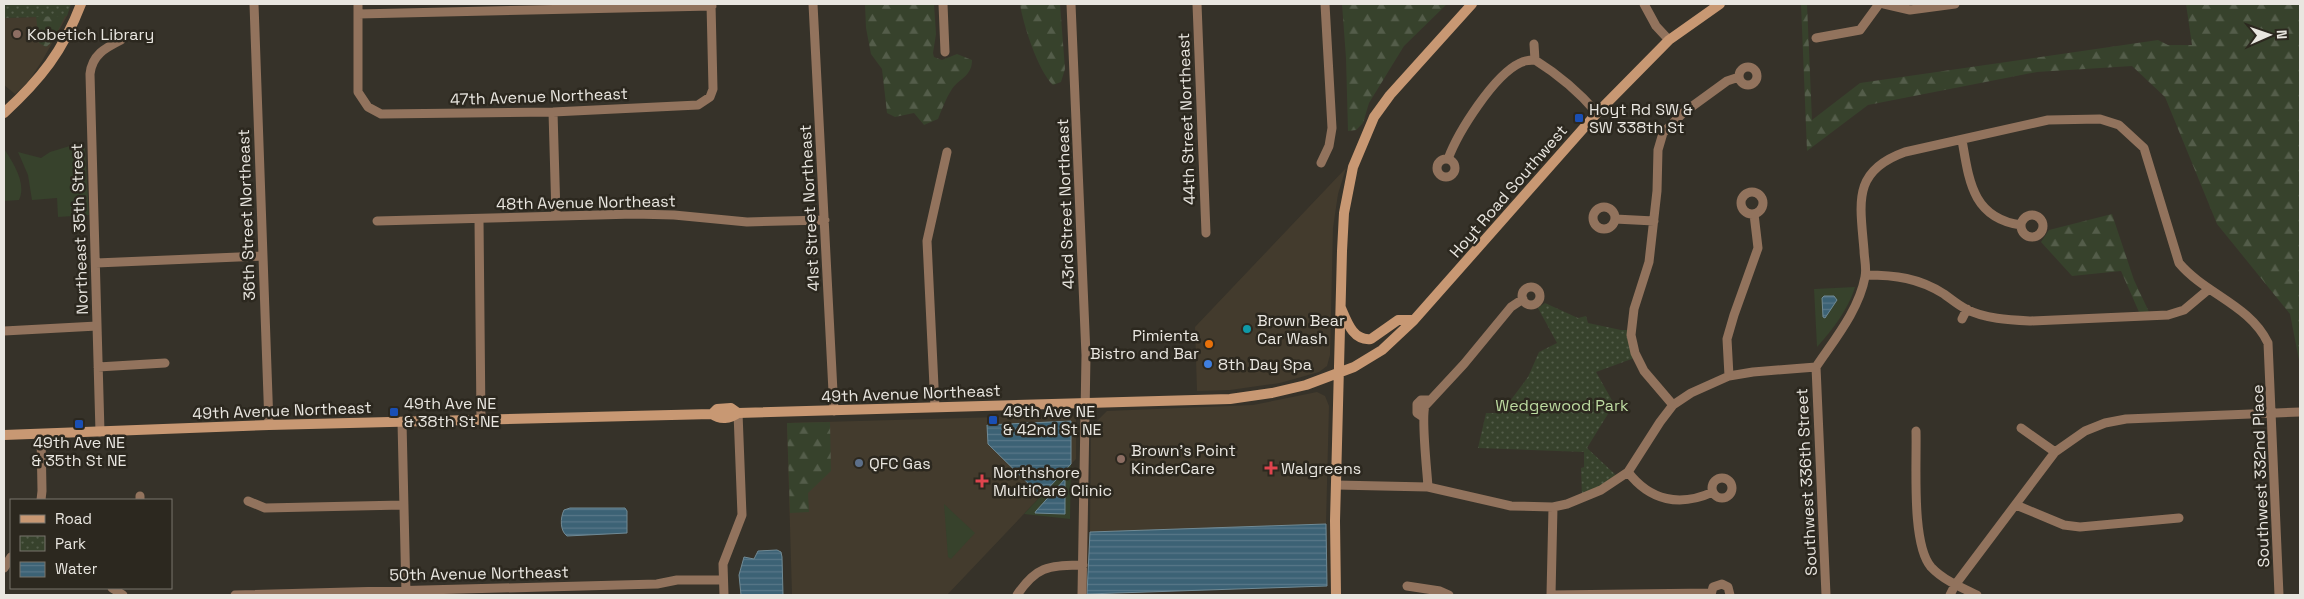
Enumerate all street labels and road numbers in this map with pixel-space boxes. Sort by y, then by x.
street label: 44th Street Northeast [1173,33,1200,205]
street label: 47th Avenue Northeast [450,83,628,110]
street label: 43rd Street Northeast [1052,118,1079,290]
street label: Hoyt Road Southwest [1445,121,1572,262]
street label: 41st Street Northeast [795,124,824,292]
street label: 36th Street Northeast [233,129,260,301]
street label: Northeast 35th Street [66,143,93,315]
street label: 48th Avenue Northeast [496,190,676,215]
street label: 49th Avenue Northeast [821,380,1001,407]
street label: Southwest 332nd Place [2247,384,2274,568]
street label: Southwest 336th Street [1791,388,1822,576]
street label: 49th Avenue Northeast [192,397,372,424]
street label: 50th Avenue Northeast [389,561,569,586]

